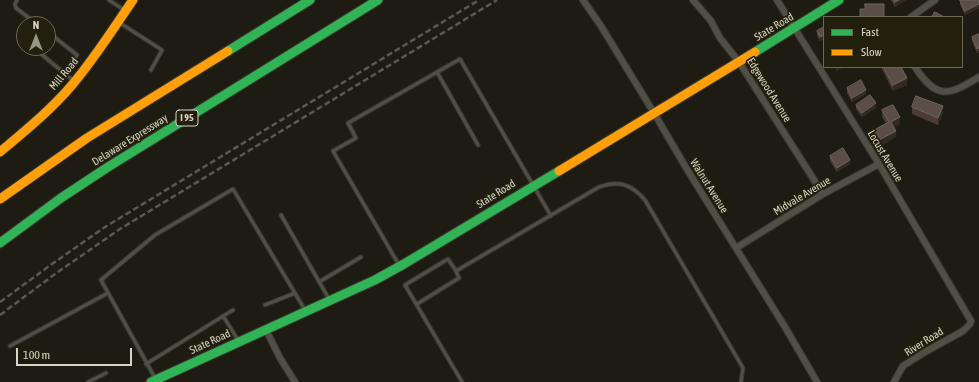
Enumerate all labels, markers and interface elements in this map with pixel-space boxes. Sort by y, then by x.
street label: State Road [752,10,796,44]
north arrow [16,16,56,56]
legend [823,16,963,68]
text: N [33,19,39,31]
text: Fast [861,25,879,39]
text: Slow [861,45,882,59]
street label: Mill Road [47,55,81,93]
street label: Edgewood Avenue [744,55,794,125]
road number: I 95 [176,110,198,126]
street label: Delaware Expressway [90,111,170,169]
street label: Locust Avenue [864,128,906,184]
street label: Walnut Avenue [687,156,731,216]
street label: Midvale Avenue [771,174,833,218]
street label: State Road [474,177,518,211]
street label: River Road [902,325,946,359]
street label: State Road [188,327,232,357]
scale bar [18,340,134,366]
text: 100 m [23,348,50,362]

